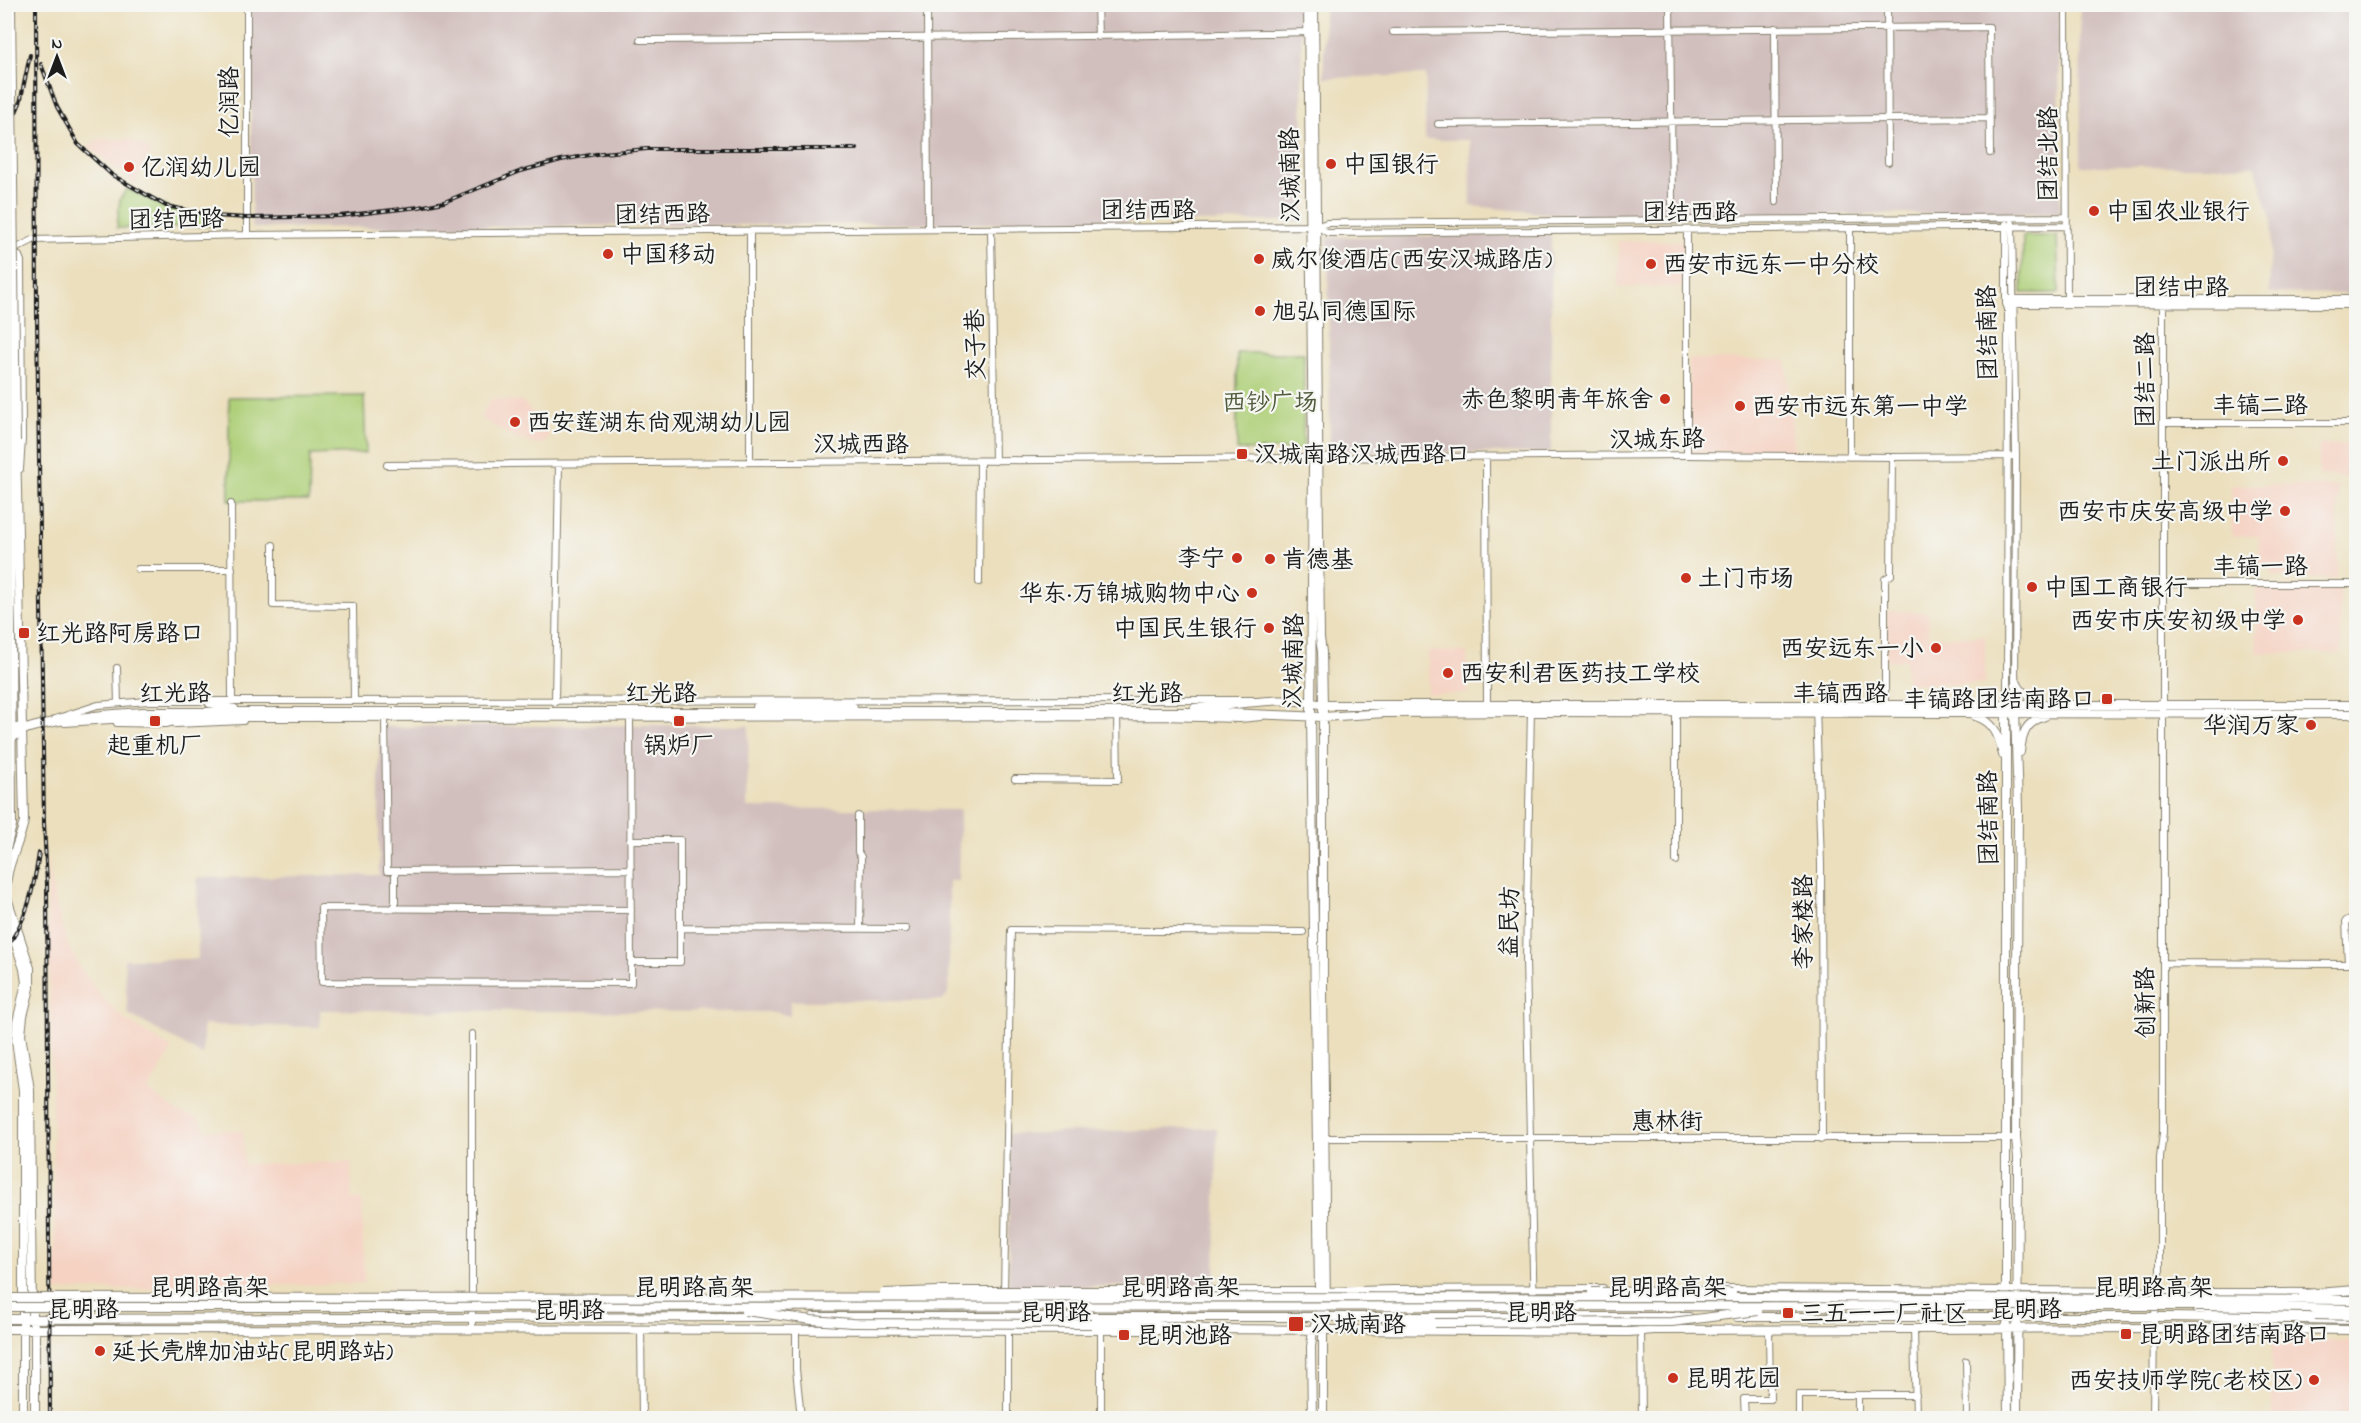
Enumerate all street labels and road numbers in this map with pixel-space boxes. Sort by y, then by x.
street label: 亿润路 [214,66,249,138]
street label: 团结北路 [2033,106,2068,202]
street label: 汉城南路 [1274,127,1311,223]
street label: 团结西路 [1100,195,1196,230]
street label: 团结西路 [1642,197,1738,232]
street label: 团结西路 [614,198,710,235]
street label: 团结西路 [128,203,224,240]
street label: 团结中路 [2133,272,2229,307]
street label: 团结南路 [1971,285,2008,381]
street label: 交子巷 [959,309,996,381]
street label: 团结二路 [2130,332,2165,428]
street label: 丰镐二路 [2212,390,2308,425]
street label: 汉城东路 [1609,423,1705,460]
street label: 汉城西路 [813,429,909,464]
street label: 丰镐一路 [2212,551,2308,586]
street label: 汉城南路 [1277,613,1314,709]
street label: 红光路 [139,677,211,714]
street label: 红光路 [625,678,697,713]
street label: 红光路 [1111,678,1183,713]
street label: 丰镐西路 [1792,678,1888,713]
street label: 团结南路 [1972,770,2009,866]
street label: 李家楼路 [1788,874,1823,970]
street label: 益民坊 [1493,886,1530,958]
street label: 创新路 [2129,967,2166,1039]
street label: 惠林街 [1631,1106,1703,1141]
street label: 昆明路高架 [149,1272,269,1307]
street label: 昆明路高架 [634,1272,754,1307]
street label: 昆明路高架 [1120,1272,1240,1307]
street label: 昆明路高架 [1607,1272,1727,1307]
street label: 昆明路高架 [2093,1272,2213,1307]
street label: 昆明路 [47,1294,119,1329]
street label: 昆明路 [1990,1294,2062,1329]
street label: 昆明路 [533,1295,605,1330]
street label: 昆明路 [1019,1297,1091,1332]
street label: 昆明路 [1505,1297,1577,1332]

